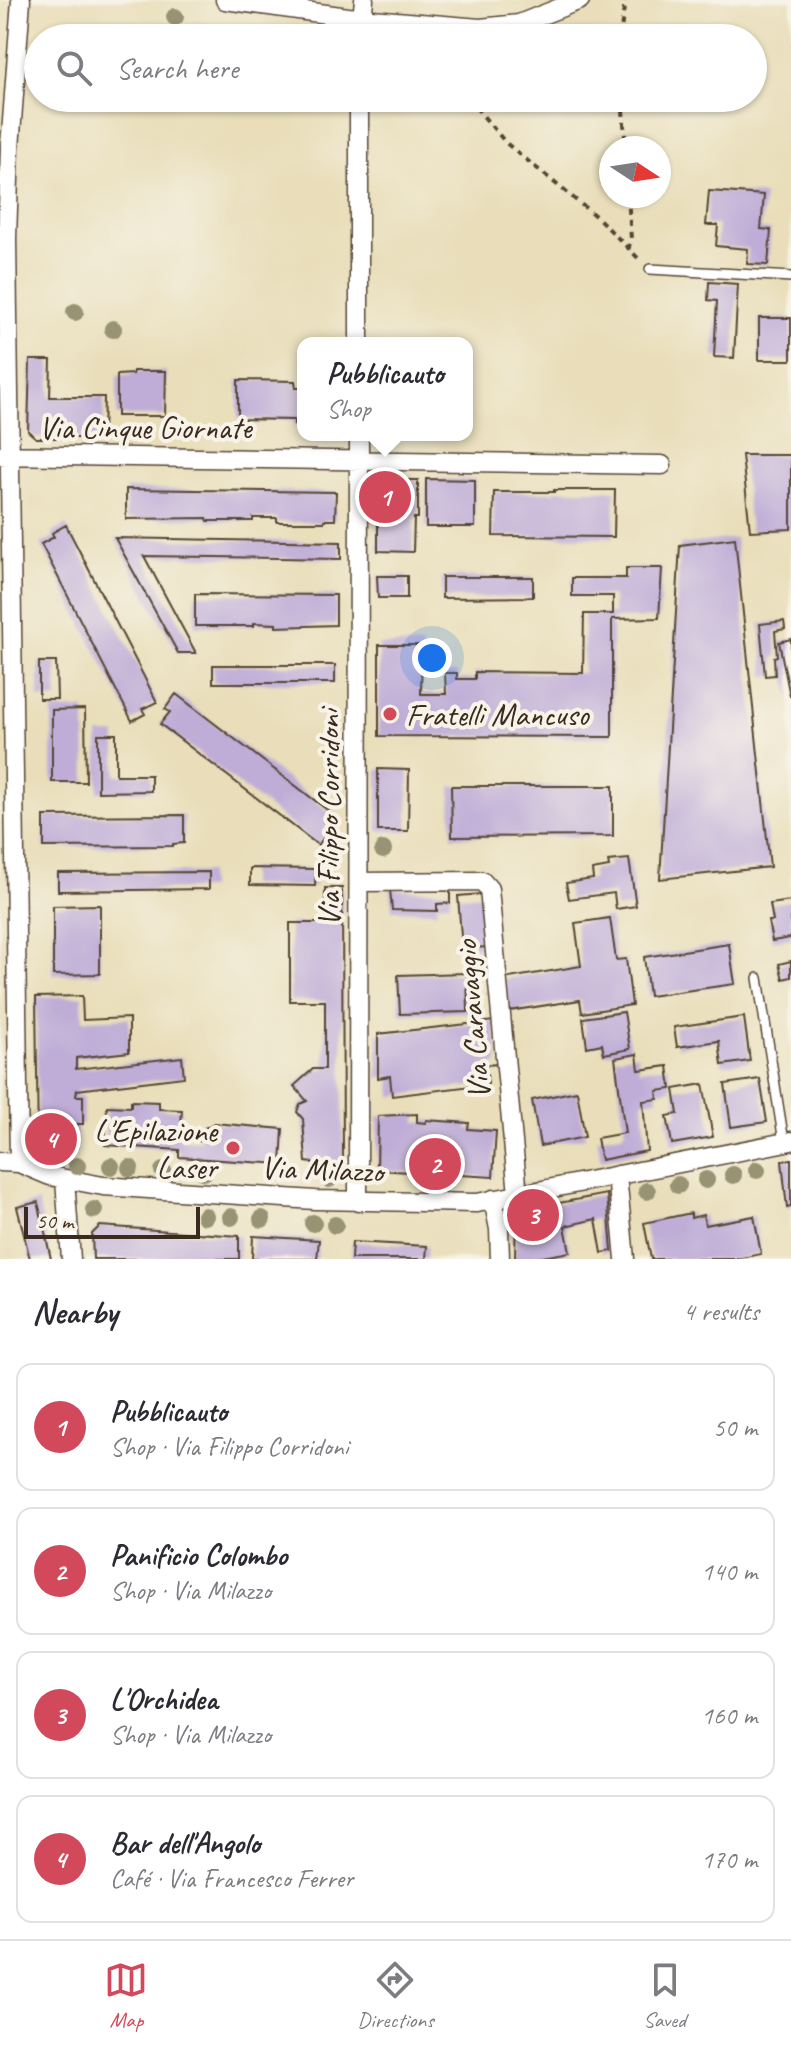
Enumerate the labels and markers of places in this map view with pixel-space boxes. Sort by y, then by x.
pin: 1 [359,467,411,527]
place label: Fratelli Mancuso [406,694,590,735]
marker: Fratelli Mancuso [381,705,399,723]
pin: 4 [25,1109,77,1169]
place label: L'Epilazione Laser [94,1110,220,1188]
pin: 2 [409,1134,461,1194]
marker: L'Epilazione Laser [224,1139,242,1157]
pin: 3 [507,1185,559,1245]

